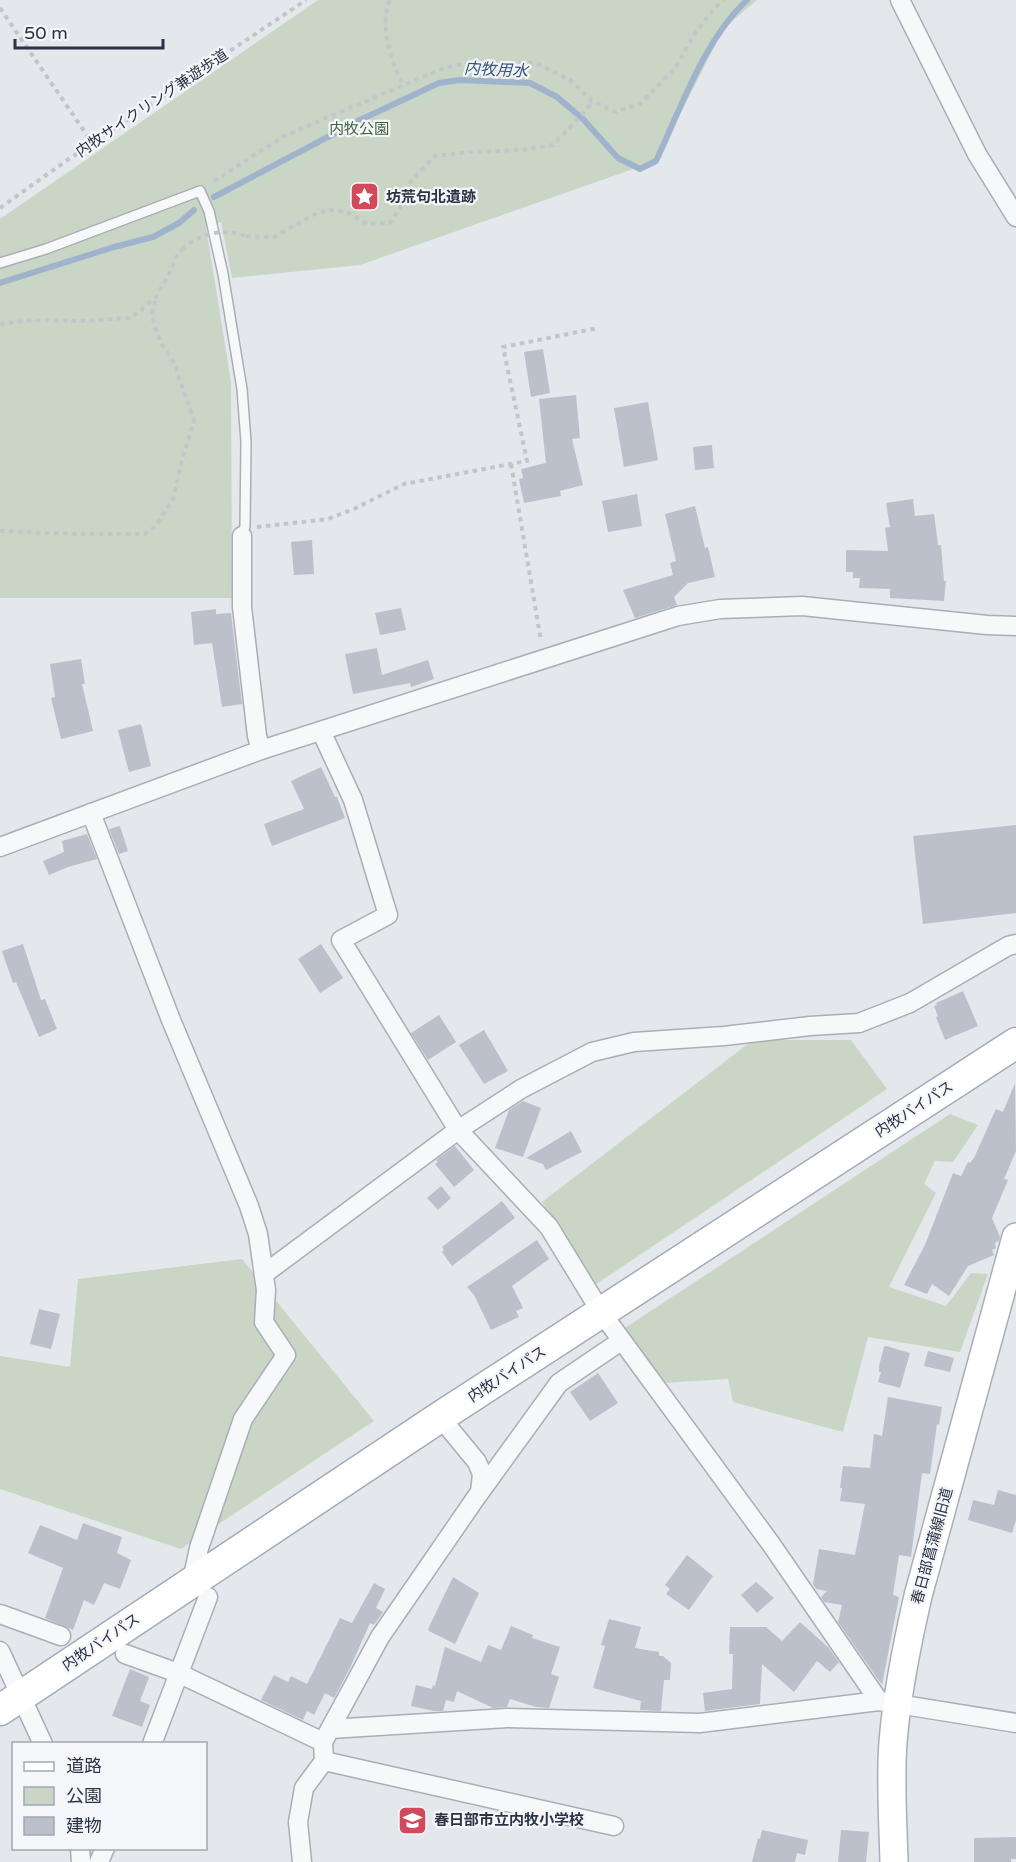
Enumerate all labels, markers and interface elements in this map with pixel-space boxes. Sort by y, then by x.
scale bar [15,12,164,50]
text: 50 m [24,22,68,44]
street label: 内牧サイクリング兼遊歩道 [72,45,232,161]
water label: 内牧用水 [463,58,530,82]
park label: 内牧公園 [329,120,389,138]
place icon: 坊荒句北遺跡 [349,181,381,213]
place label: 坊荒句北遺跡 [386,188,476,206]
street label: 内牧バイパス [871,1077,957,1141]
street label: 内牧バイパス [464,1342,550,1406]
street label: 春日部菖蒲線旧道 [908,1486,956,1606]
street label: 内牧バイパス [59,1609,143,1675]
legend [12,1742,207,1850]
text: 道路 [66,1755,102,1777]
text: 公園 [66,1785,102,1807]
school or university icon: 春日部市立内牧小学校 [397,1804,429,1836]
place label: 春日部市立内牧小学校 [434,1811,584,1829]
text: 建物 [66,1815,102,1837]

